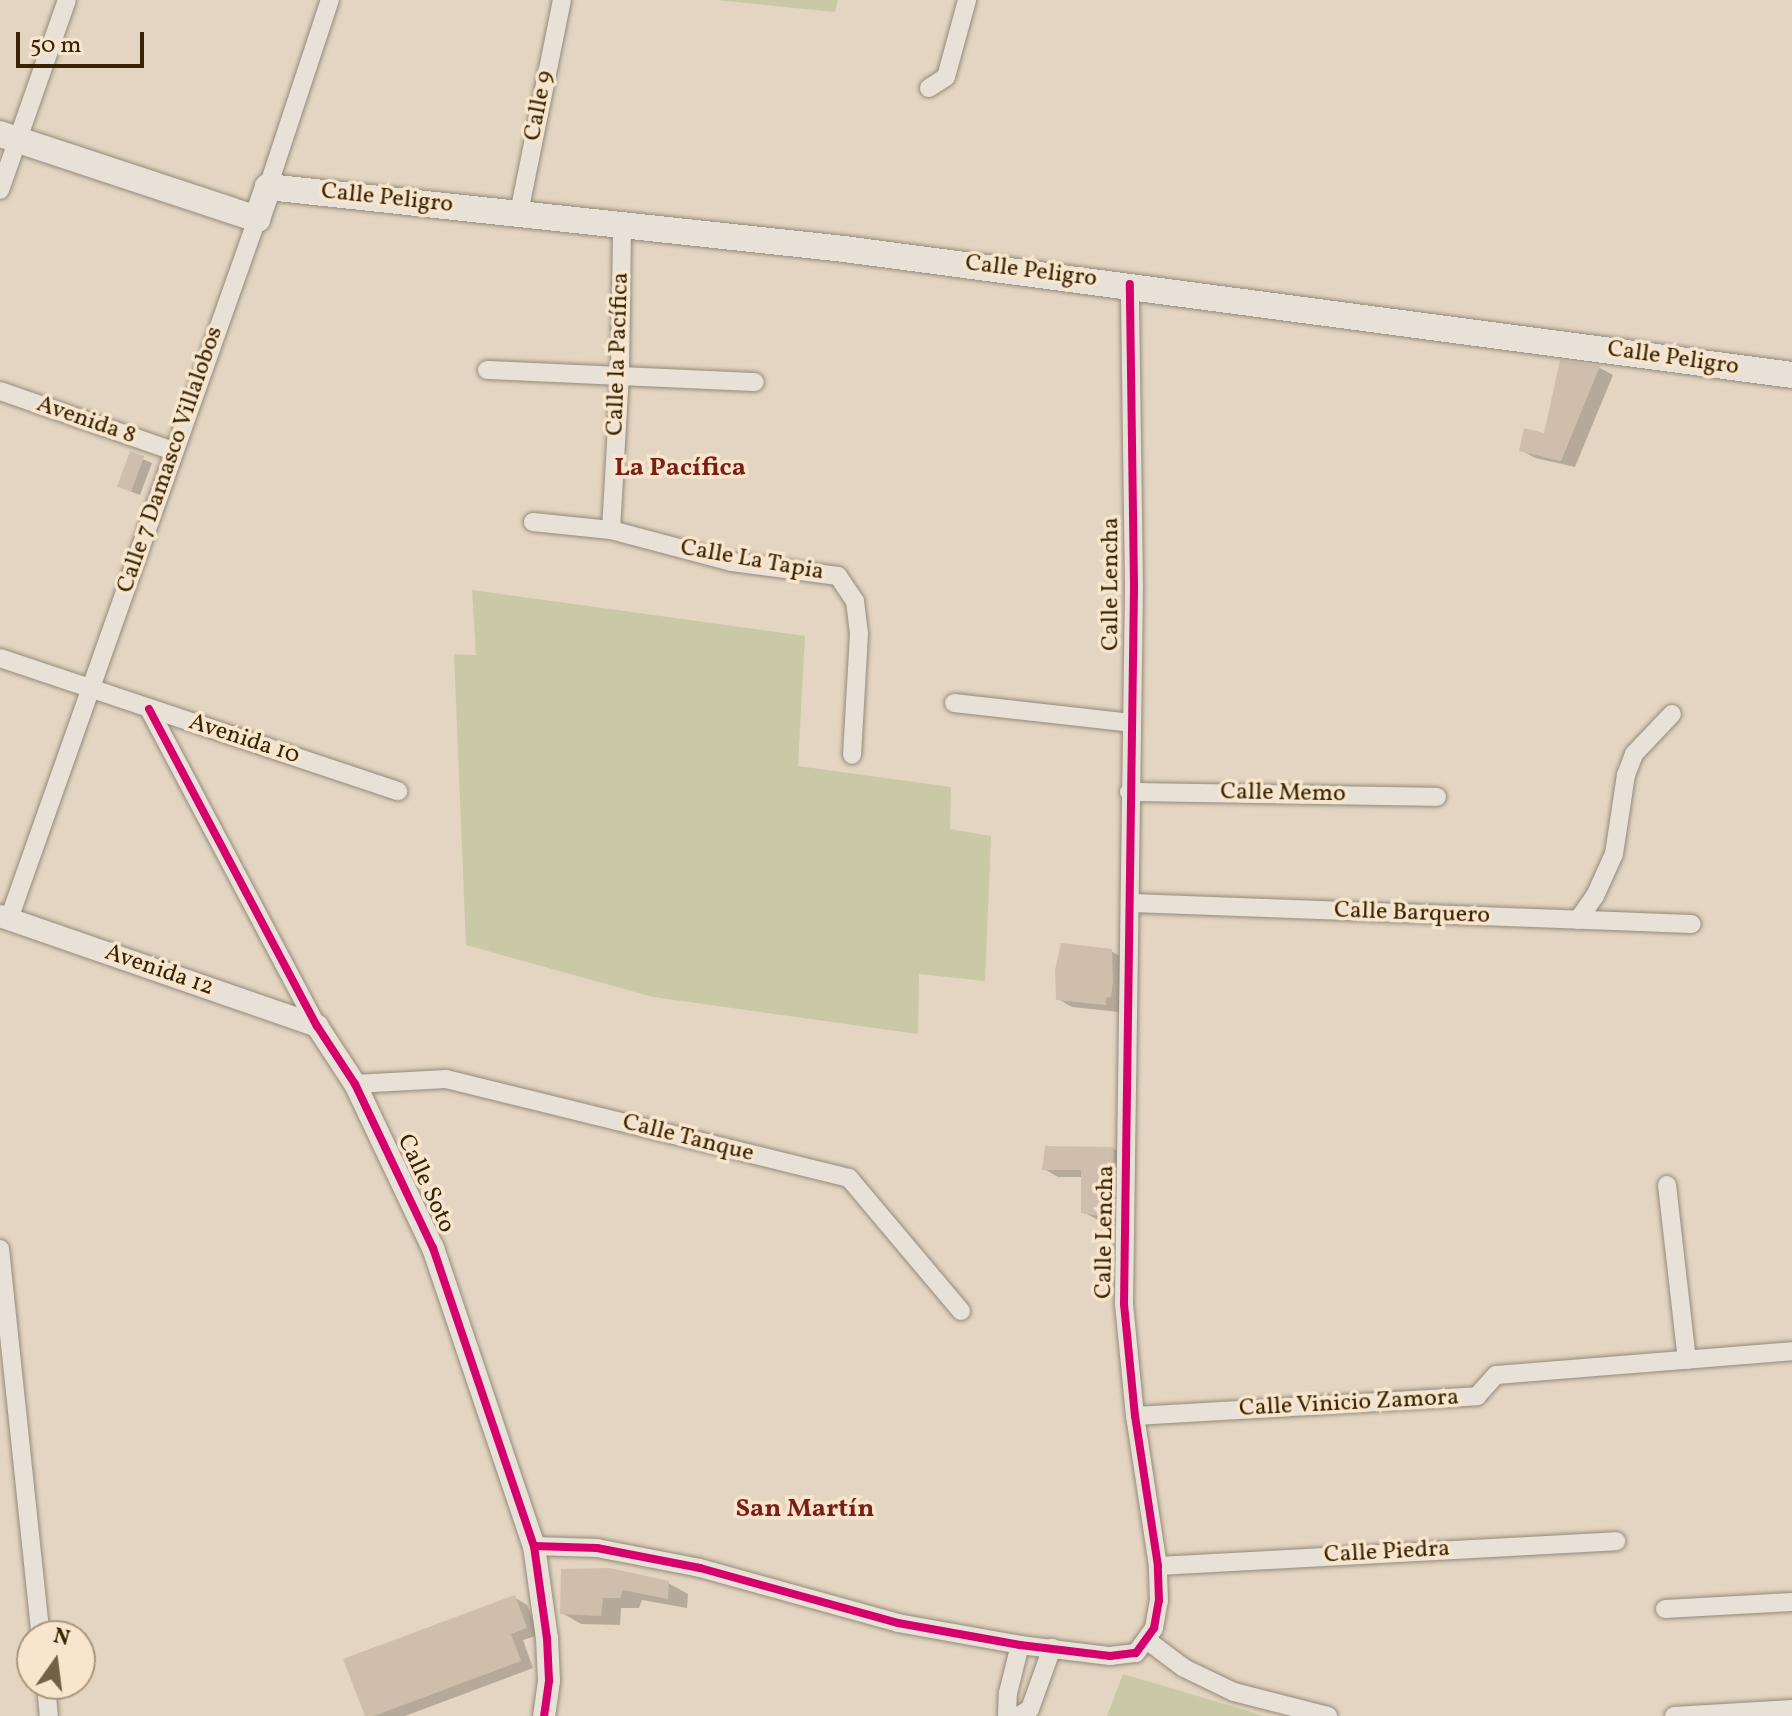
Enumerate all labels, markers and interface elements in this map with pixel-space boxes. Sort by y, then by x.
scale bar [20,16,148,66]
text: 50 m [30,29,82,63]
street label: Calle 9 [519,69,561,143]
street label: Calle Peligro [320,178,454,220]
street label: Calle Peligro [963,250,1099,294]
street label: Calle la Pacífica [602,272,636,436]
street label: Calle 7 Damasco Villalobos [112,323,230,597]
street label: Calle Peligro [1605,336,1741,382]
street label: Avenida 8 [32,391,140,451]
district label: La Pacífica [614,453,746,485]
street label: Calle Lencha [1098,517,1126,651]
street label: Calle La Tapia [678,534,826,588]
street label: Avenida 10 [185,709,303,771]
street label: Calle Memo [1220,779,1346,809]
street label: Calle Barquero [1334,897,1490,931]
street label: Avenida 12 [101,939,217,1003]
street label: Calle Tanque [619,1109,757,1169]
street label: Calle Soto [390,1130,460,1238]
street label: Calle Lencha [1090,1165,1122,1299]
street label: Calle Vinicio Zamora [1238,1384,1460,1424]
district label: San Martín [736,1494,874,1526]
street label: Calle Piedra [1323,1535,1451,1571]
north arrow [16,1620,96,1700]
text: N [50,1621,73,1655]

